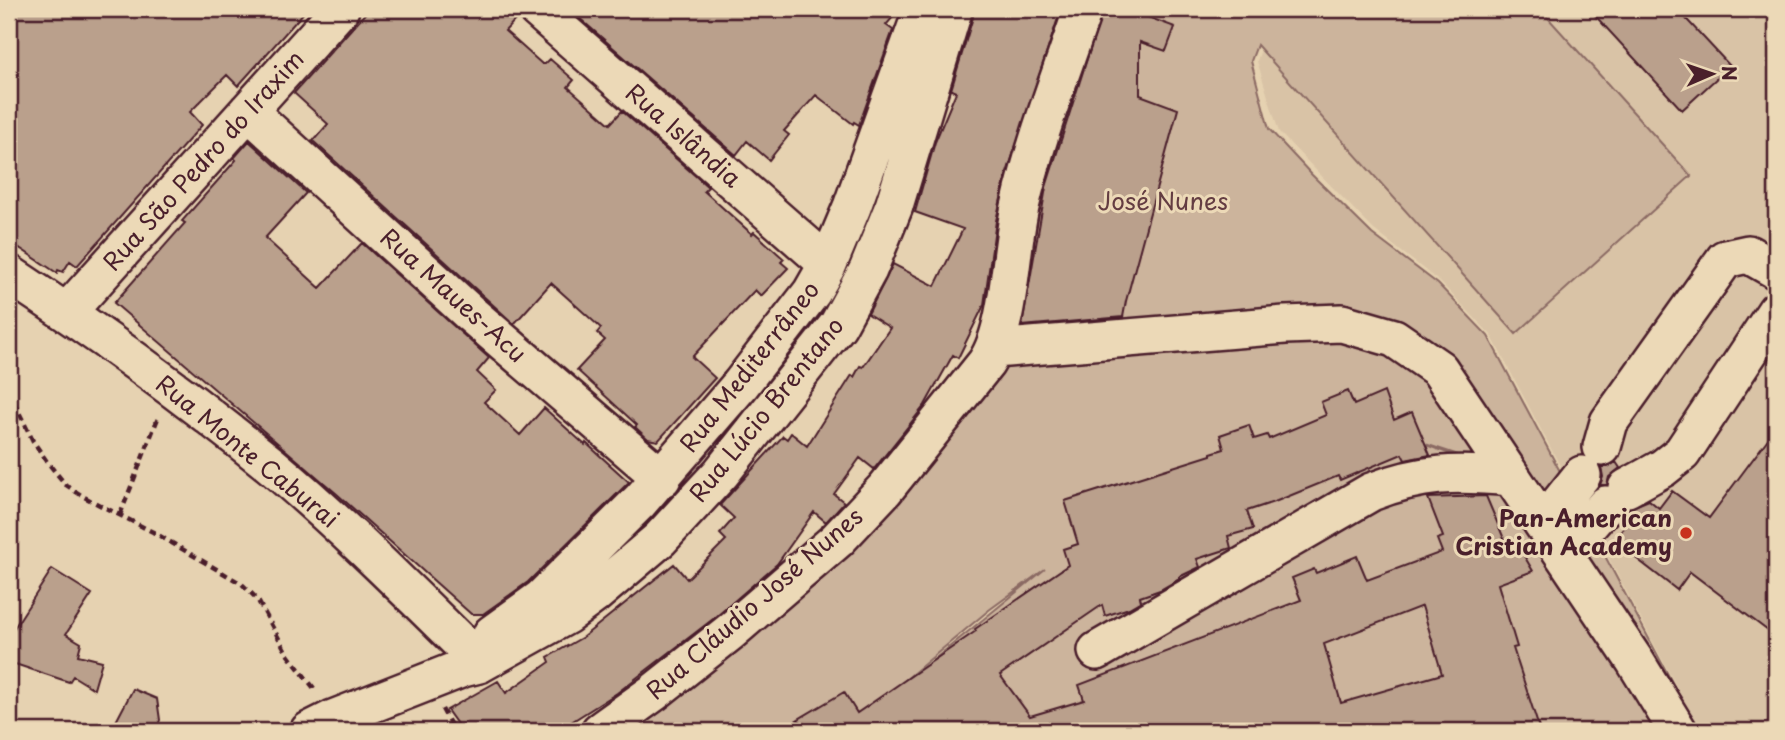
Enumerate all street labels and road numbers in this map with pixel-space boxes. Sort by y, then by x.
street label: Rua São Pedro do Iraxim [93,41,312,278]
street label: Rua Islândia [619,74,750,195]
street label: Rua Maues-Acu [373,219,535,370]
street label: Rua Mediterrâneo [670,272,827,459]
street label: Rua Lúcio Brentano [679,308,851,509]
street label: Rua Monte Caburai [149,365,347,536]
street label: Rua Cláudio José Nunes [637,498,870,707]

